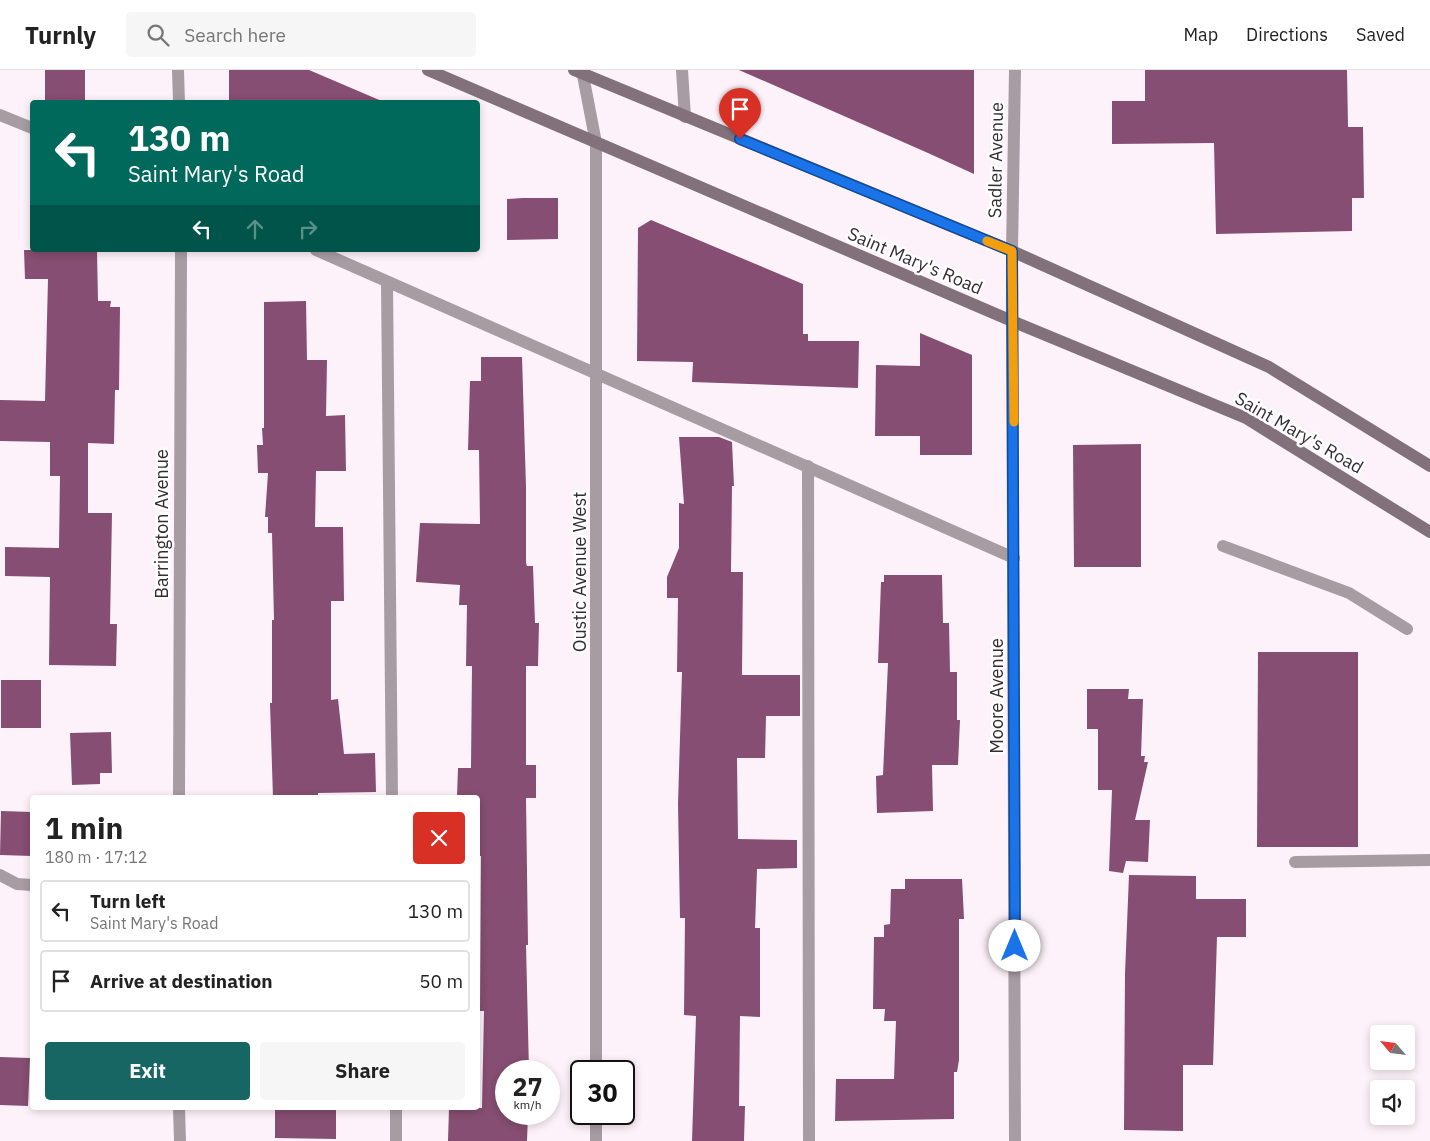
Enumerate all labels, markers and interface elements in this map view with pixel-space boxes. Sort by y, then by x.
search box [126,12,476,57]
text: Turnly [25,19,96,51]
icon: search [144,21,172,49]
text: Search here [184,23,286,47]
text: Map [1183,23,1218,46]
text: Directions [1246,23,1328,46]
text: Saved [1356,23,1405,46]
pin [719,88,761,139]
icon: arrive [726,95,754,123]
street label: Sadler Avenue [983,102,1008,218]
text: 130 m [128,115,231,161]
icon: left [45,120,110,185]
text: Saint Mary's Road [128,159,305,188]
icon: left [188,215,216,243]
icon: ahead [241,215,269,243]
icon: right [294,215,322,243]
street label: Saint Mary's Road [844,222,986,299]
street label: Saint Mary's Road [1231,386,1368,479]
street label: Barrington Avenue [150,449,173,599]
street label: Oustic Avenue West [568,492,591,652]
street label: Moore Avenue [985,638,1008,754]
text: 1 min [45,808,123,847]
button: close [413,812,465,864]
text: 180 m · 17:12 [45,847,147,867]
text: Turn left [90,889,166,913]
icon: left [47,897,75,925]
text: 130 m [408,899,463,923]
text: Saint Mary's Road [90,913,218,933]
position arrow [988,919,1040,971]
icon: arrive [47,967,75,995]
text: Arrive at destination [90,969,273,993]
text: 50 m [419,969,463,993]
north arrow [1370,1025,1415,1070]
map controls [1370,1025,1415,1125]
button: Exit [45,1042,250,1100]
button: Share [260,1042,465,1100]
speed limit sign: 30 [570,1060,635,1125]
text: 27 [512,1070,543,1103]
button: sound [1370,1080,1415,1125]
text: km/h [513,1097,542,1112]

